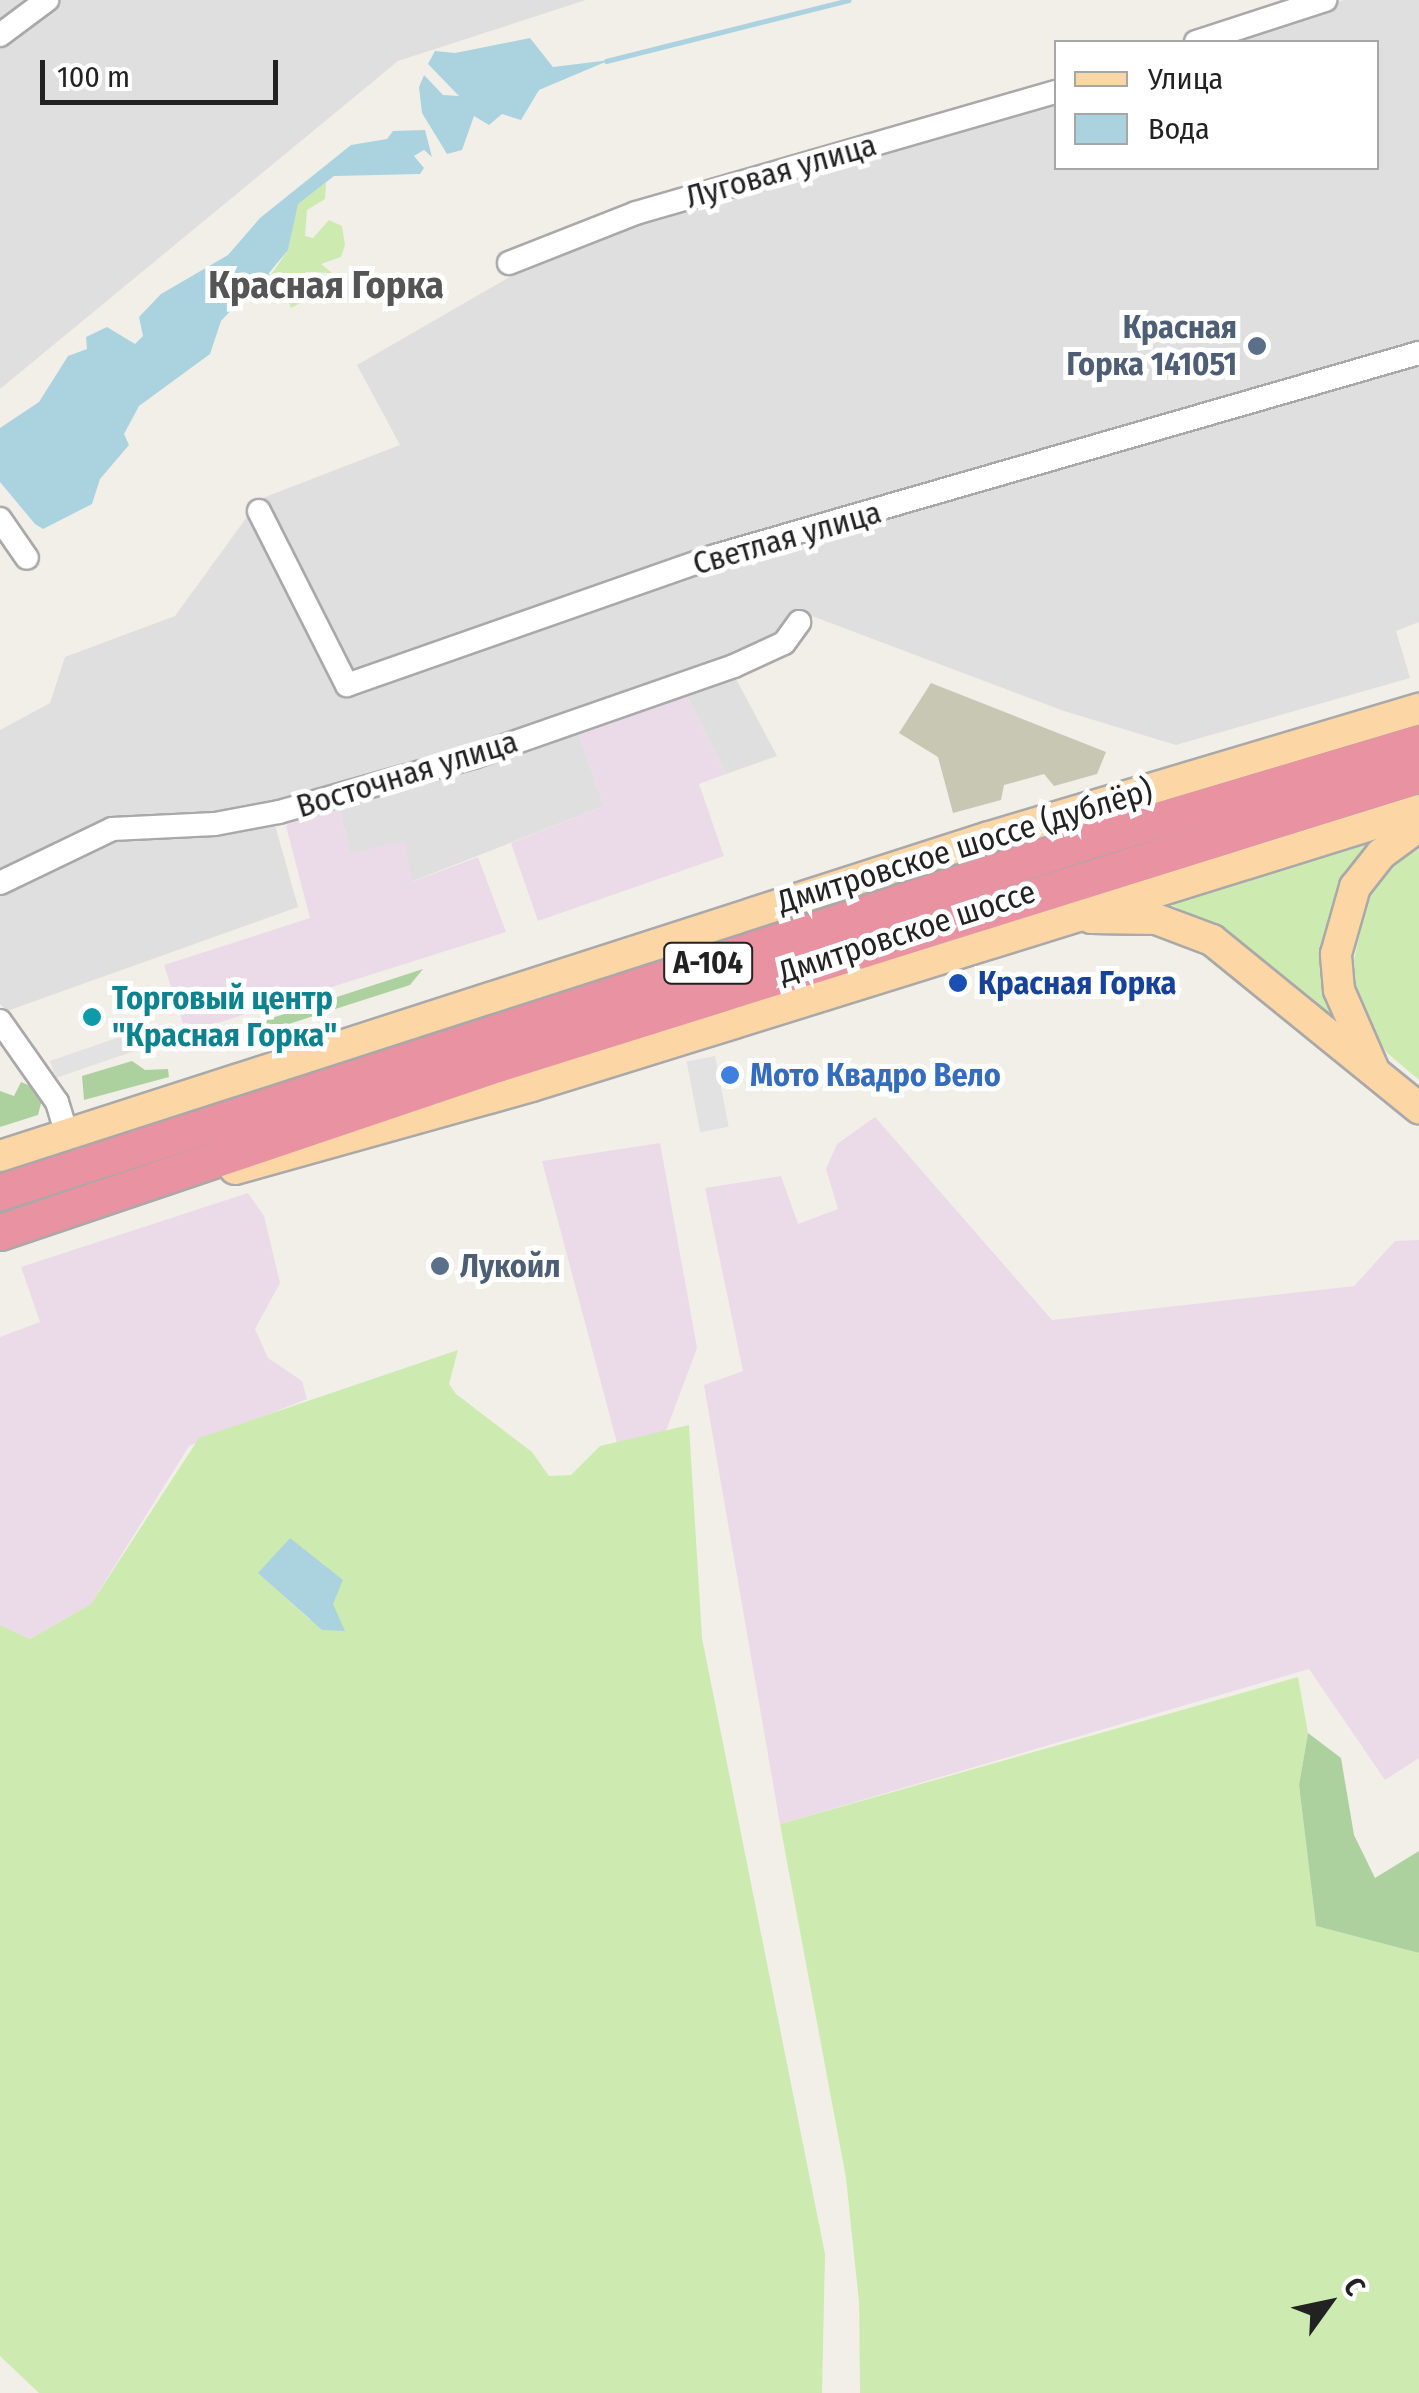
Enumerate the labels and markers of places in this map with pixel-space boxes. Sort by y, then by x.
place label: Красная Горка 141051 [1066,309,1237,384]
marker: Красная Горка 141051 [1246,335,1268,357]
place label: Красная Горка [978,964,1176,1002]
marker: Красная Горка [947,972,969,994]
place label: Торговый центр "Красная Горка" [112,980,337,1055]
marker: Торговый центр "Красная Горка" [81,1006,103,1028]
place label: Мото Квадро Вело [750,1056,1001,1094]
marker: Мото Квадро Вело [719,1064,741,1086]
place label: Лукойл [460,1247,560,1285]
marker: Лукойл [429,1255,451,1277]

